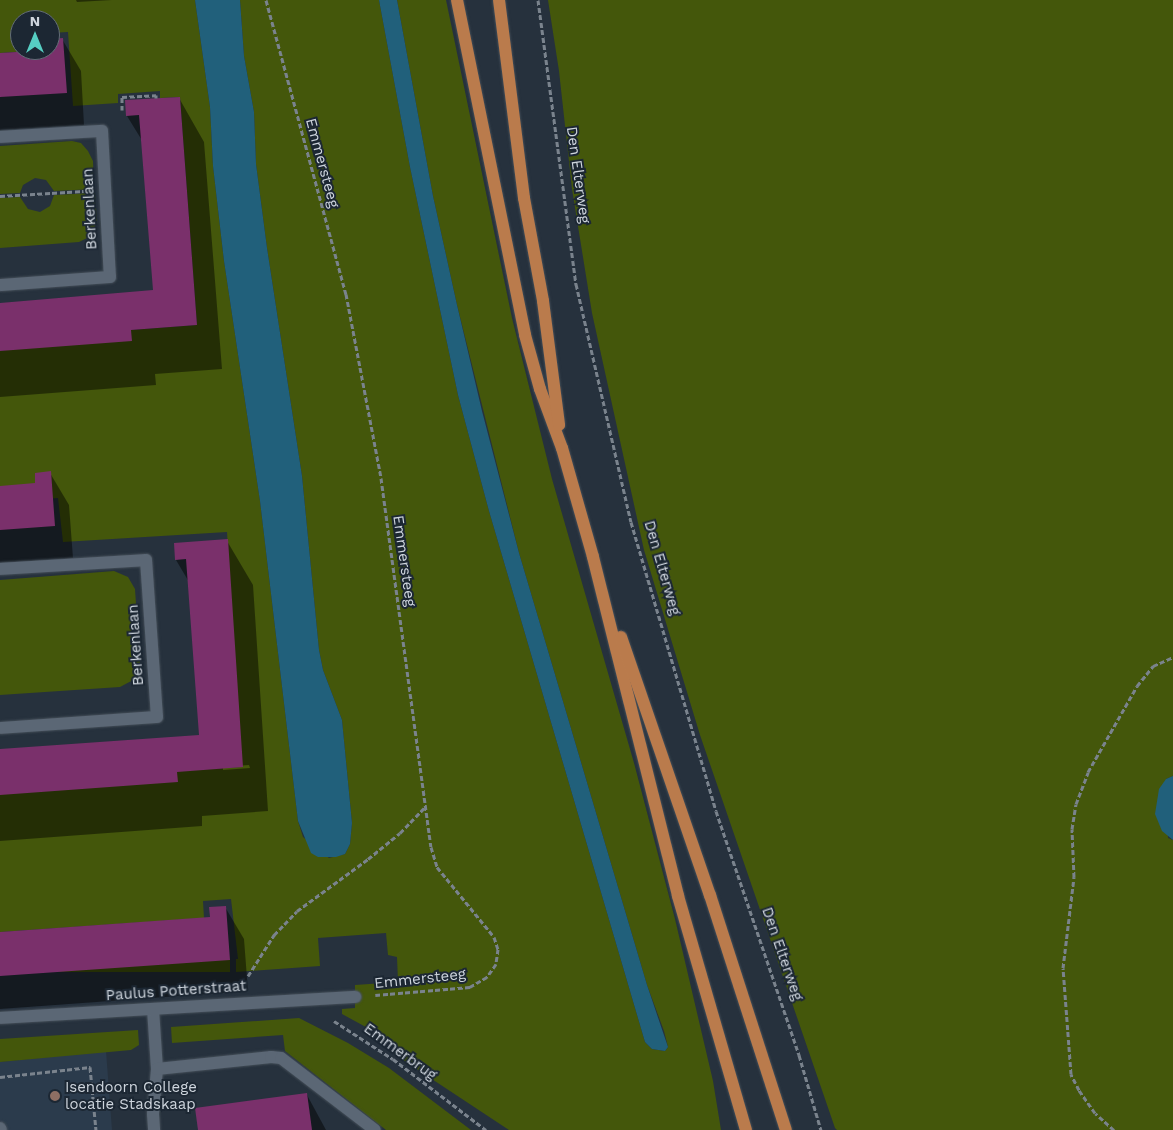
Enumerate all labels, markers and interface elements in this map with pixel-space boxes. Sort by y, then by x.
north arrow [10,10,60,60]
text: N [30,13,40,29]
street label: Emmersteeg [301,116,343,210]
street label: Den Elterweg [562,125,594,225]
street label: Berkenlaan [79,168,101,250]
street label: Emmersteeg [389,514,419,608]
street label: Den Elterweg [640,519,684,617]
street label: Berkenlaan [124,604,148,686]
street label: Den Elterweg [758,905,806,1003]
street label: Emmersteeg [373,965,467,993]
street label: Paulus Potterstraat [105,977,247,1005]
street label: Emmerbrug [360,1020,440,1084]
place label: Isendoorn College locatie Stadskaap [65,1078,197,1113]
marker: Isendoorn College locatie Stadskaap [49,1090,61,1102]

